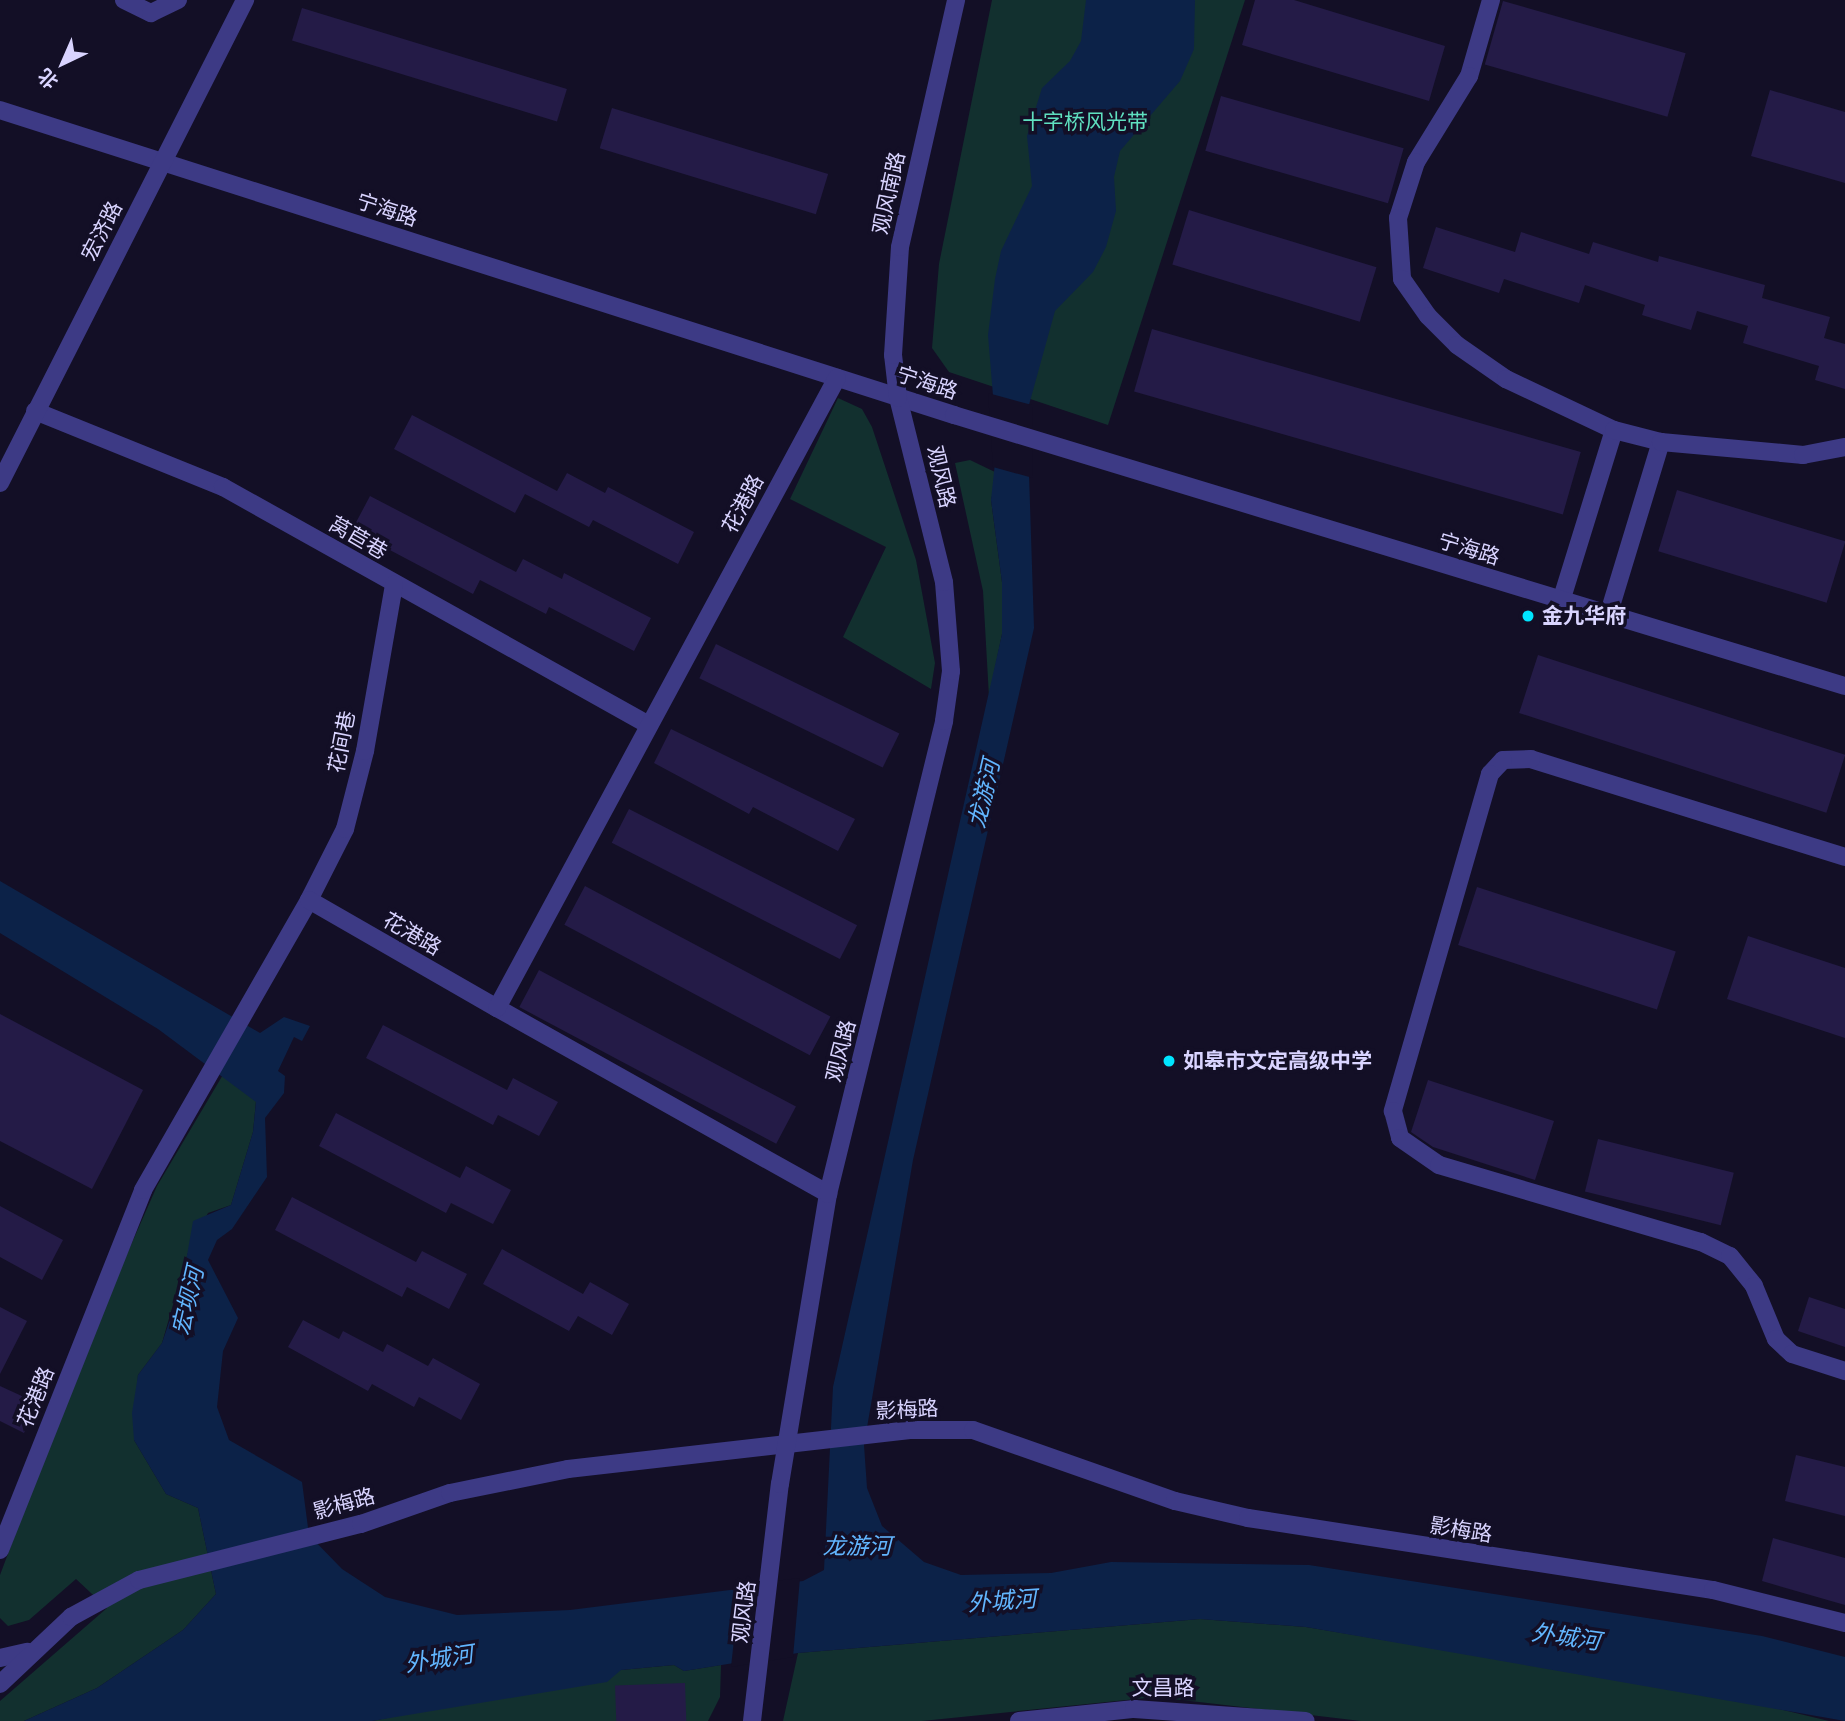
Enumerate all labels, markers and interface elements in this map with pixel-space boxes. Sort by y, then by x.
north arrow [28,28,98,98]
text: 北 [32,62,64,95]
park label: 十字桥风光带 [1022,109,1148,135]
street label: 观风南路 [868,149,910,237]
street label: 宁海路 [353,188,421,232]
street label: 宏济路 [76,197,128,265]
street label: 宁海路 [893,361,961,405]
street label: 观风路 [922,443,960,511]
street label: 花港路 [717,470,769,538]
street label: 莴苣巷 [324,511,392,565]
street label: 宁海路 [1435,528,1503,570]
place label: 金九华府 [1542,603,1626,629]
marker: 金九华府 [1520,608,1536,624]
street label: 花间巷 [324,709,360,775]
water label: 龙游河 [963,757,1005,831]
street label: 花港路 [378,907,446,961]
street label: 观风路 [821,1017,861,1085]
place label: 如皋市文定高级中学 [1183,1048,1372,1074]
marker: 如皋市文定高级中学 [1161,1053,1177,1069]
water label: 宏坝河 [167,1264,209,1338]
street label: 花港路 [13,1363,59,1431]
street label: 影梅路 [875,1396,939,1424]
street label: 影梅路 [310,1483,378,1525]
street label: 影梅路 [1428,1513,1494,1547]
water label: 龙游河 [823,1532,891,1560]
street label: 观风路 [728,1579,760,1645]
water label: 外城河 [967,1585,1037,1617]
water label: 外城河 [1530,1619,1602,1655]
water label: 外城河 [403,1640,475,1678]
street label: 文昌路 [1132,1675,1194,1701]

